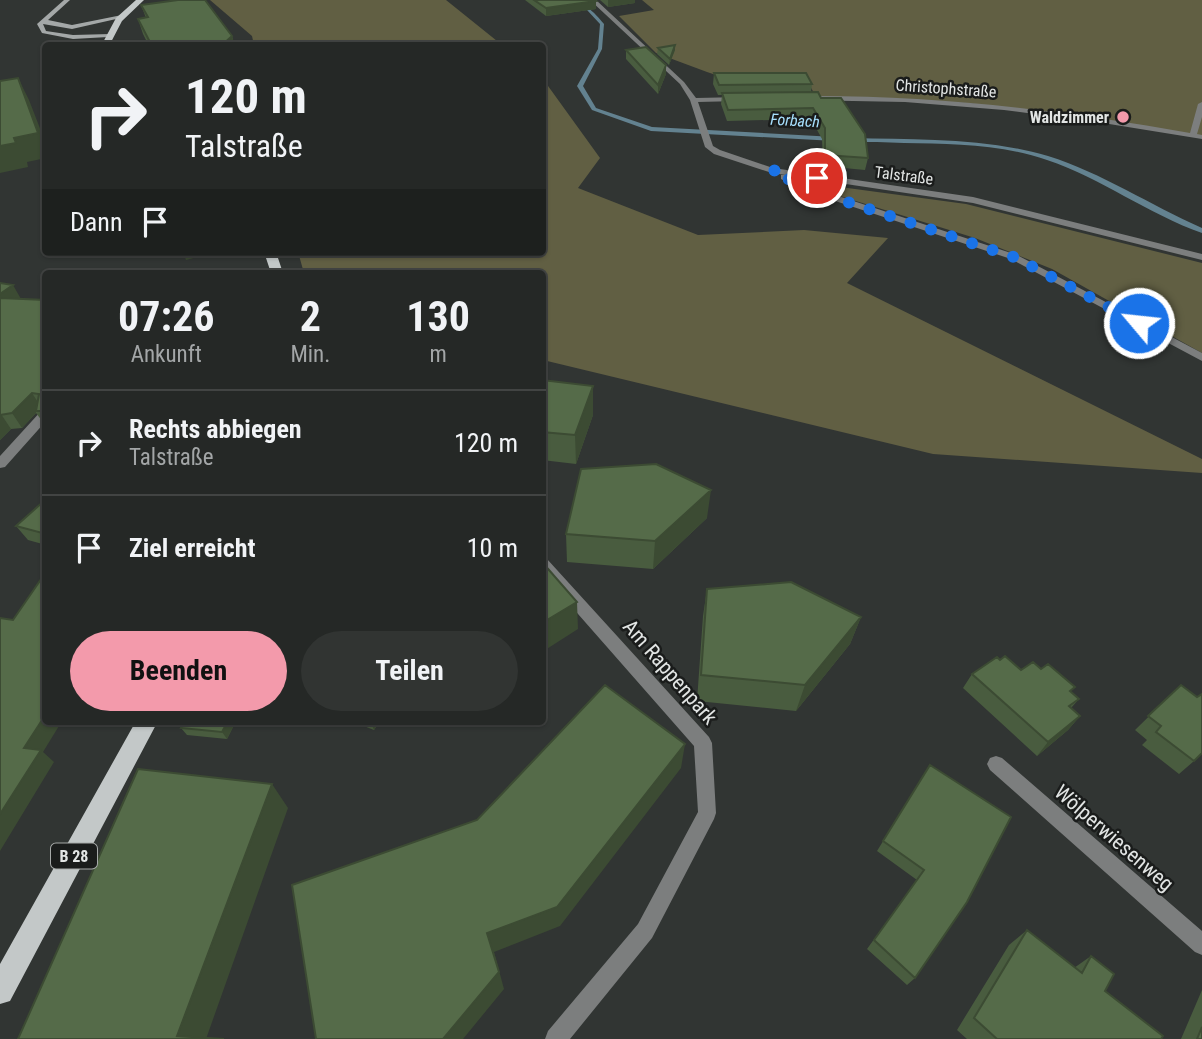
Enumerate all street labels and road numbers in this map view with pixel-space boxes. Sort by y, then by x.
street label: Christophstraße [895,75,997,101]
street label: Talstraße [874,162,934,189]
street label: Am Rappenpark [618,615,722,730]
street label: Wölperwiesenweg [1050,780,1178,896]
road number: B 28 [51,844,97,869]

